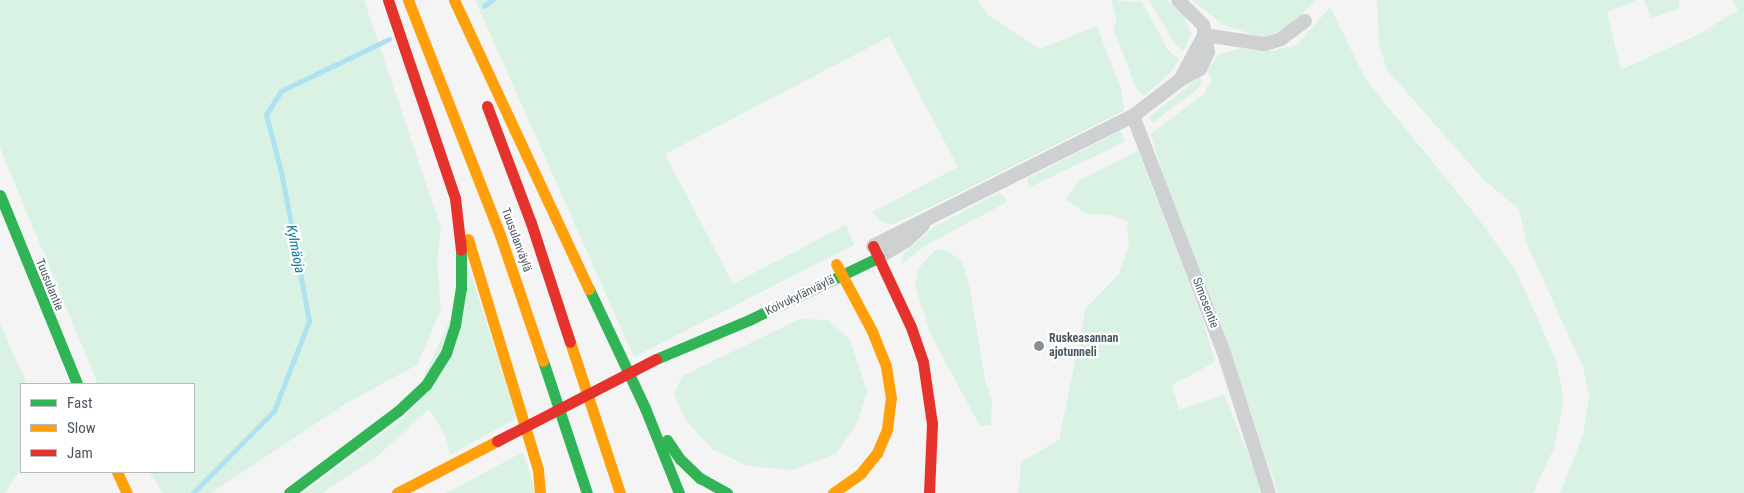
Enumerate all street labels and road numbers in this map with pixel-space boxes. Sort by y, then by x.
street label: Tuusulanväylä [498,206,534,274]
street label: Tuusulantie [32,257,66,313]
street label: Koivukylänväylä [763,273,837,319]
street label: Simosentie [1189,276,1221,330]

